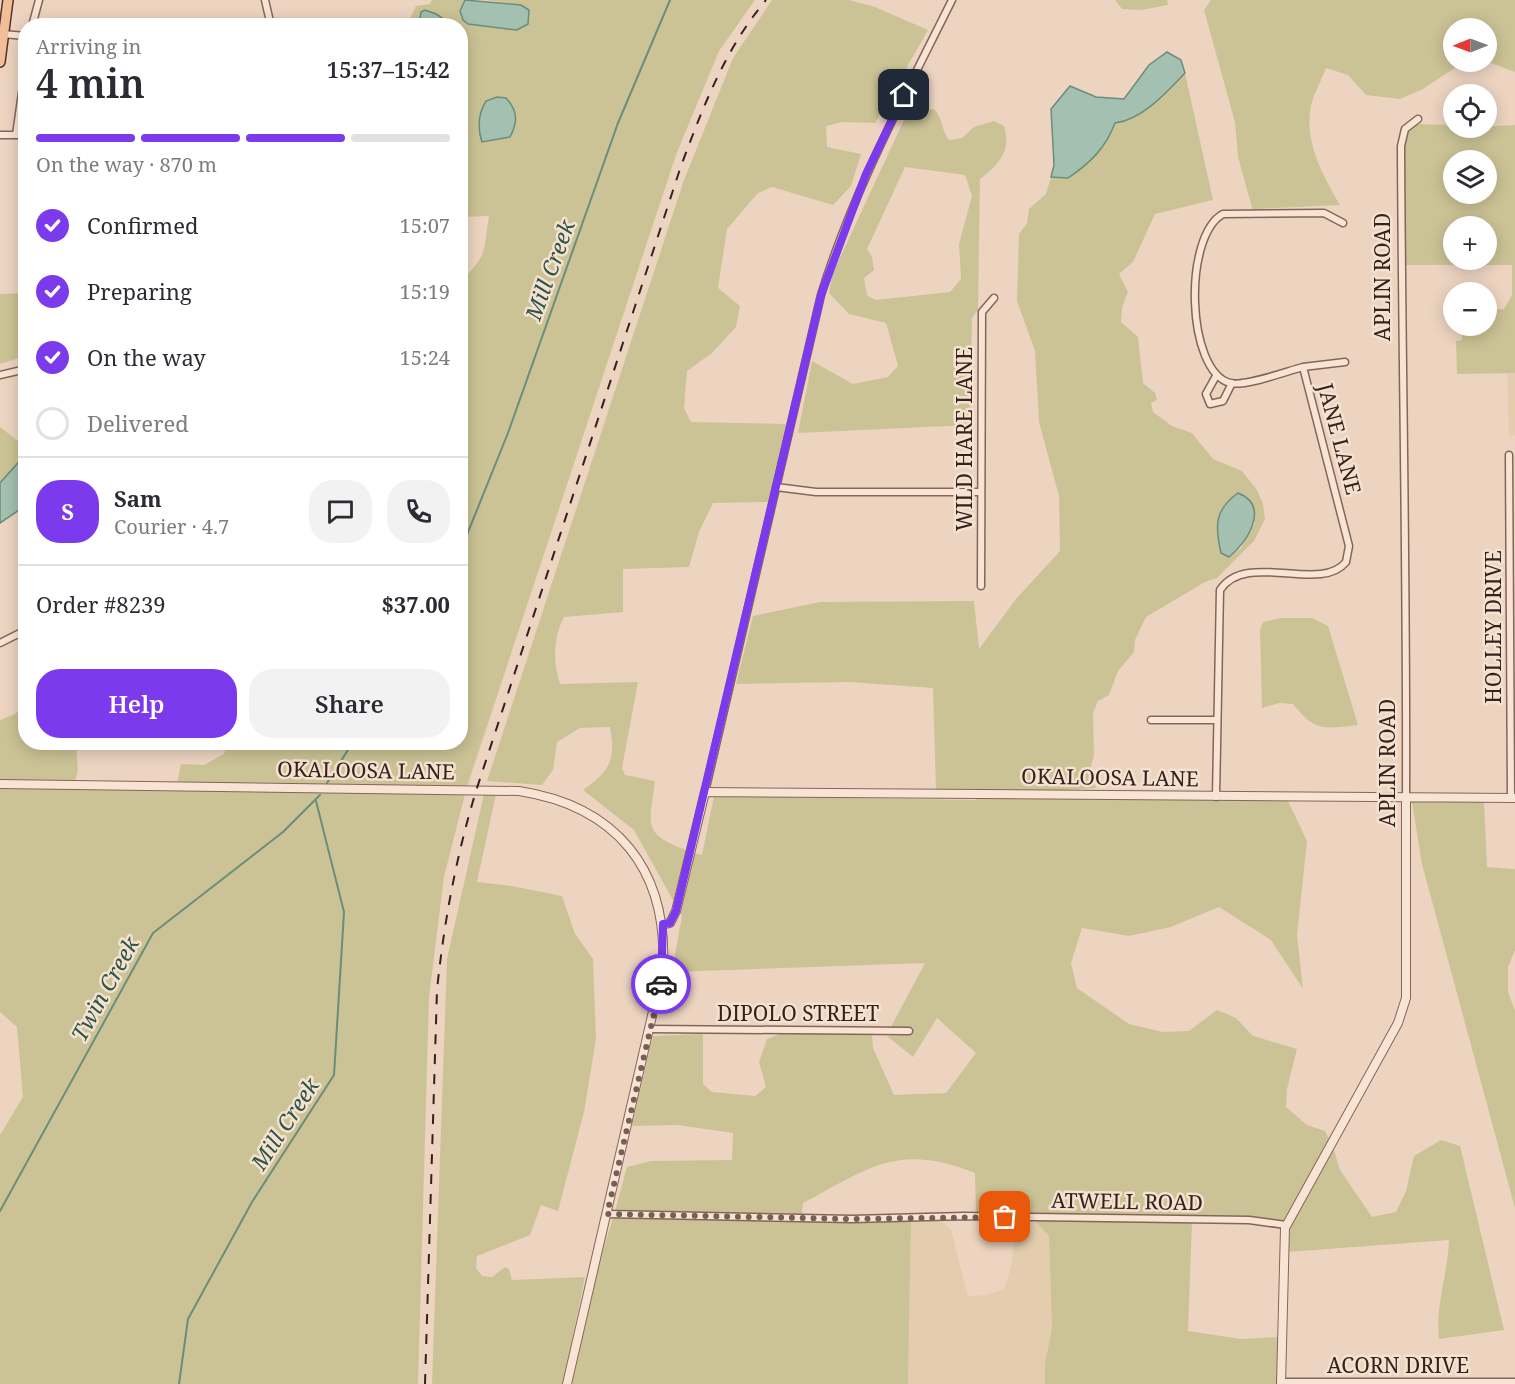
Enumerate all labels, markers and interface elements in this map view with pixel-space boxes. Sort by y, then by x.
north arrow [1443,18,1497,72]
map controls [1443,18,1497,336]
text: Arriving in [36,33,141,60]
text: 15:37–15:42 [327,54,450,84]
text: 4 min [36,56,145,109]
pin [878,69,929,120]
icon: home [887,78,920,111]
button: locate [1443,84,1497,138]
button: layers [1443,150,1497,204]
text: On the way · 870 m [36,151,217,178]
icon: check [36,209,69,242]
text: Confirmed [87,210,198,240]
text: 15:07 [400,212,450,239]
street label: APLIN ROAD [1368,213,1396,341]
water label: Mill Creek [517,214,581,325]
button: + [1443,216,1497,270]
icon: check [36,275,69,308]
text: Preparing [87,276,192,306]
text: 15:19 [400,278,450,305]
button: − [1443,282,1497,336]
icon: check [36,341,69,374]
text: On the way [87,342,206,372]
text: 15:24 [400,344,450,371]
street label: WILD HARE LANE [950,347,978,531]
street label: JANE LANE [1311,379,1368,497]
text: Delivered [87,408,189,438]
button: chat [309,480,372,543]
button: phone [387,480,450,543]
text: Sam [114,483,162,513]
text: S [61,496,74,526]
text: Courier · 4.7 [114,513,229,540]
street label: HOLLEY DRIVE [1479,550,1507,704]
text: Order #8239 [36,589,166,619]
text: $37.00 [381,589,450,619]
button: Help [36,669,237,738]
button: Share [249,669,450,738]
street label: APLIN ROAD [1373,699,1401,827]
street label: OKALOOSA LANE [277,754,455,786]
street label: OKALOOSA LANE [1021,761,1199,793]
water label: Twin Creek [63,930,146,1046]
courier [631,954,691,1014]
icon: car [645,968,678,1001]
street label: DIPOLO STREET [717,999,879,1027]
water label: Mill Creek [243,1070,326,1176]
street label: ATWELL ROAD [1051,1186,1203,1216]
pin [979,1191,1030,1242]
icon: bag [988,1200,1021,1233]
street label: ACORN DRIVE [1327,1351,1469,1379]

